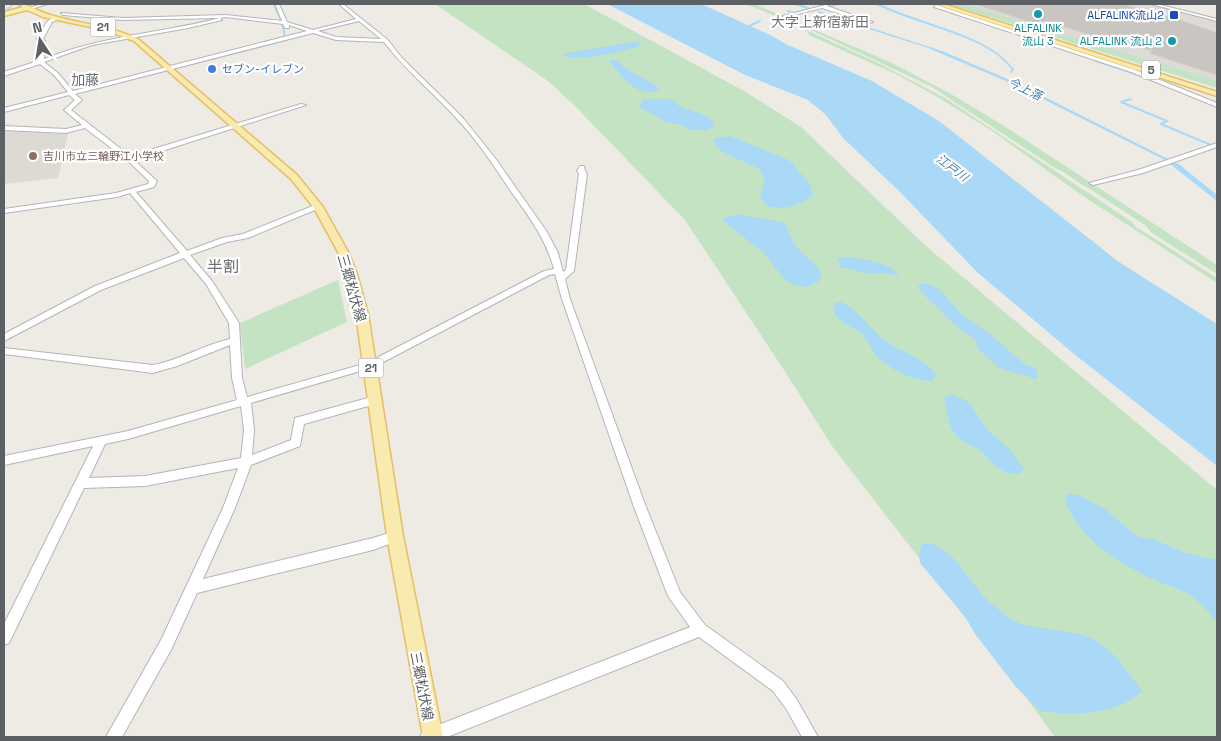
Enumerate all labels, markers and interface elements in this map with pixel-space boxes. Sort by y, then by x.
marker: ALFALINK 流山 3 [1032,8,1044,20]
place label: ALFALINK流山2 [1087,8,1164,22]
marker: ALFALINK流山2 [1168,9,1180,21]
district label: 大字上新宿新田 [771,13,869,31]
north arrow [15,15,65,65]
text: N [31,18,44,37]
road number: 21 [90,18,116,36]
place label: ALFALINK 流山 3 [1014,21,1062,48]
place label: ALFALINK 流山 2 [1080,34,1162,48]
marker: ALFALINK 流山 2 [1166,35,1178,47]
road number: 5 [1142,60,1160,80]
place label: セブン-イレブン [222,62,304,76]
marker: セブン-イレブン [206,63,218,75]
district label: 加藤 [71,71,99,89]
water label: 今上落 [1005,74,1046,105]
place label: 吉川市立三輪野江小学校 [43,149,164,163]
marker: 吉川市立三輪野江小学校 [27,150,39,162]
water label: 江戸川 [933,151,973,186]
street label: 三郷松伏線 [334,252,370,324]
district label: 半割 [207,256,239,277]
road number: 21 [358,358,384,378]
street label: 三郷松伏線 [406,650,438,722]

